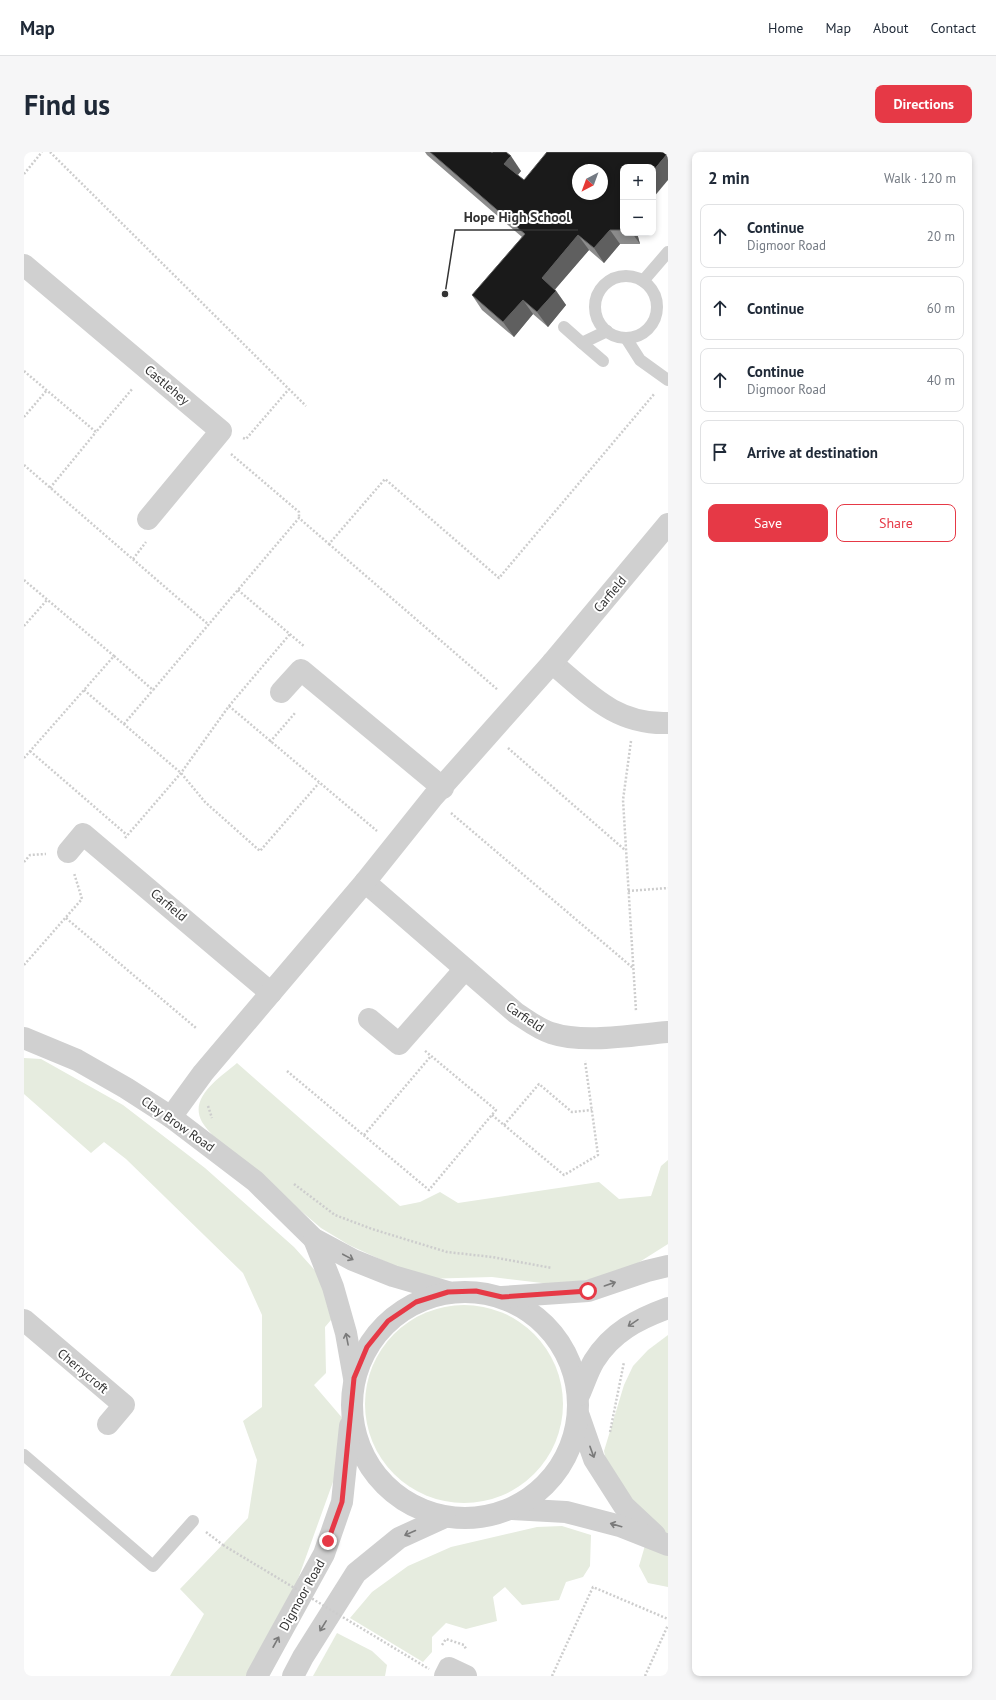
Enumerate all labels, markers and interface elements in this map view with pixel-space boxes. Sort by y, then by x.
text: Map [20,16,55,40]
text: Home [768,19,803,37]
text: Map [825,19,851,37]
text: About [873,19,909,37]
text: Contact [931,19,976,37]
button: Directions [875,85,972,123]
text: Find us [24,86,110,123]
north arrow [572,164,608,200]
map controls [620,164,656,236]
button: + [620,164,656,200]
text: 2 min [708,167,749,189]
text: Walk · 120 m [884,170,956,187]
button: − [620,200,656,236]
callout: Hope High School [455,204,578,230]
text: Hope High School [464,208,571,226]
text: Continue [747,218,804,237]
icon: ahead [709,225,731,247]
text: 20 m [927,228,955,245]
text: Digmoor Road [747,237,826,254]
icon: ahead [709,297,731,319]
text: Continue [747,299,804,318]
text: 60 m [927,300,955,317]
street label: Castlehey [141,361,193,409]
text: Continue [747,362,804,381]
icon: ahead [709,369,731,391]
text: 40 m [927,372,955,389]
text: Digmoor Road [747,381,826,398]
icon: arrive [709,441,731,463]
text: Arrive at destination [747,443,878,462]
button: Save [708,504,828,542]
button: Share [836,504,956,542]
street label: Carfield [590,572,630,616]
street label: Carfield [147,885,191,925]
street label: Carfield [503,998,547,1036]
street label: Clay Brow Road [138,1092,218,1156]
one-way arrow [342,1254,354,1261]
one-way arrow [603,1280,616,1287]
route start [579,1282,597,1300]
one-way arrow [627,1319,638,1327]
one-way arrow [342,1333,350,1346]
street label: Cherrycroft [54,1345,112,1398]
one-way arrow [588,1446,596,1458]
one-way arrow [609,1521,622,1528]
one-way arrow [404,1530,416,1537]
route end [319,1532,337,1550]
street label: Digmoor Road [275,1556,329,1634]
one-way arrow [318,1620,326,1632]
one-way arrow [272,1636,280,1648]

